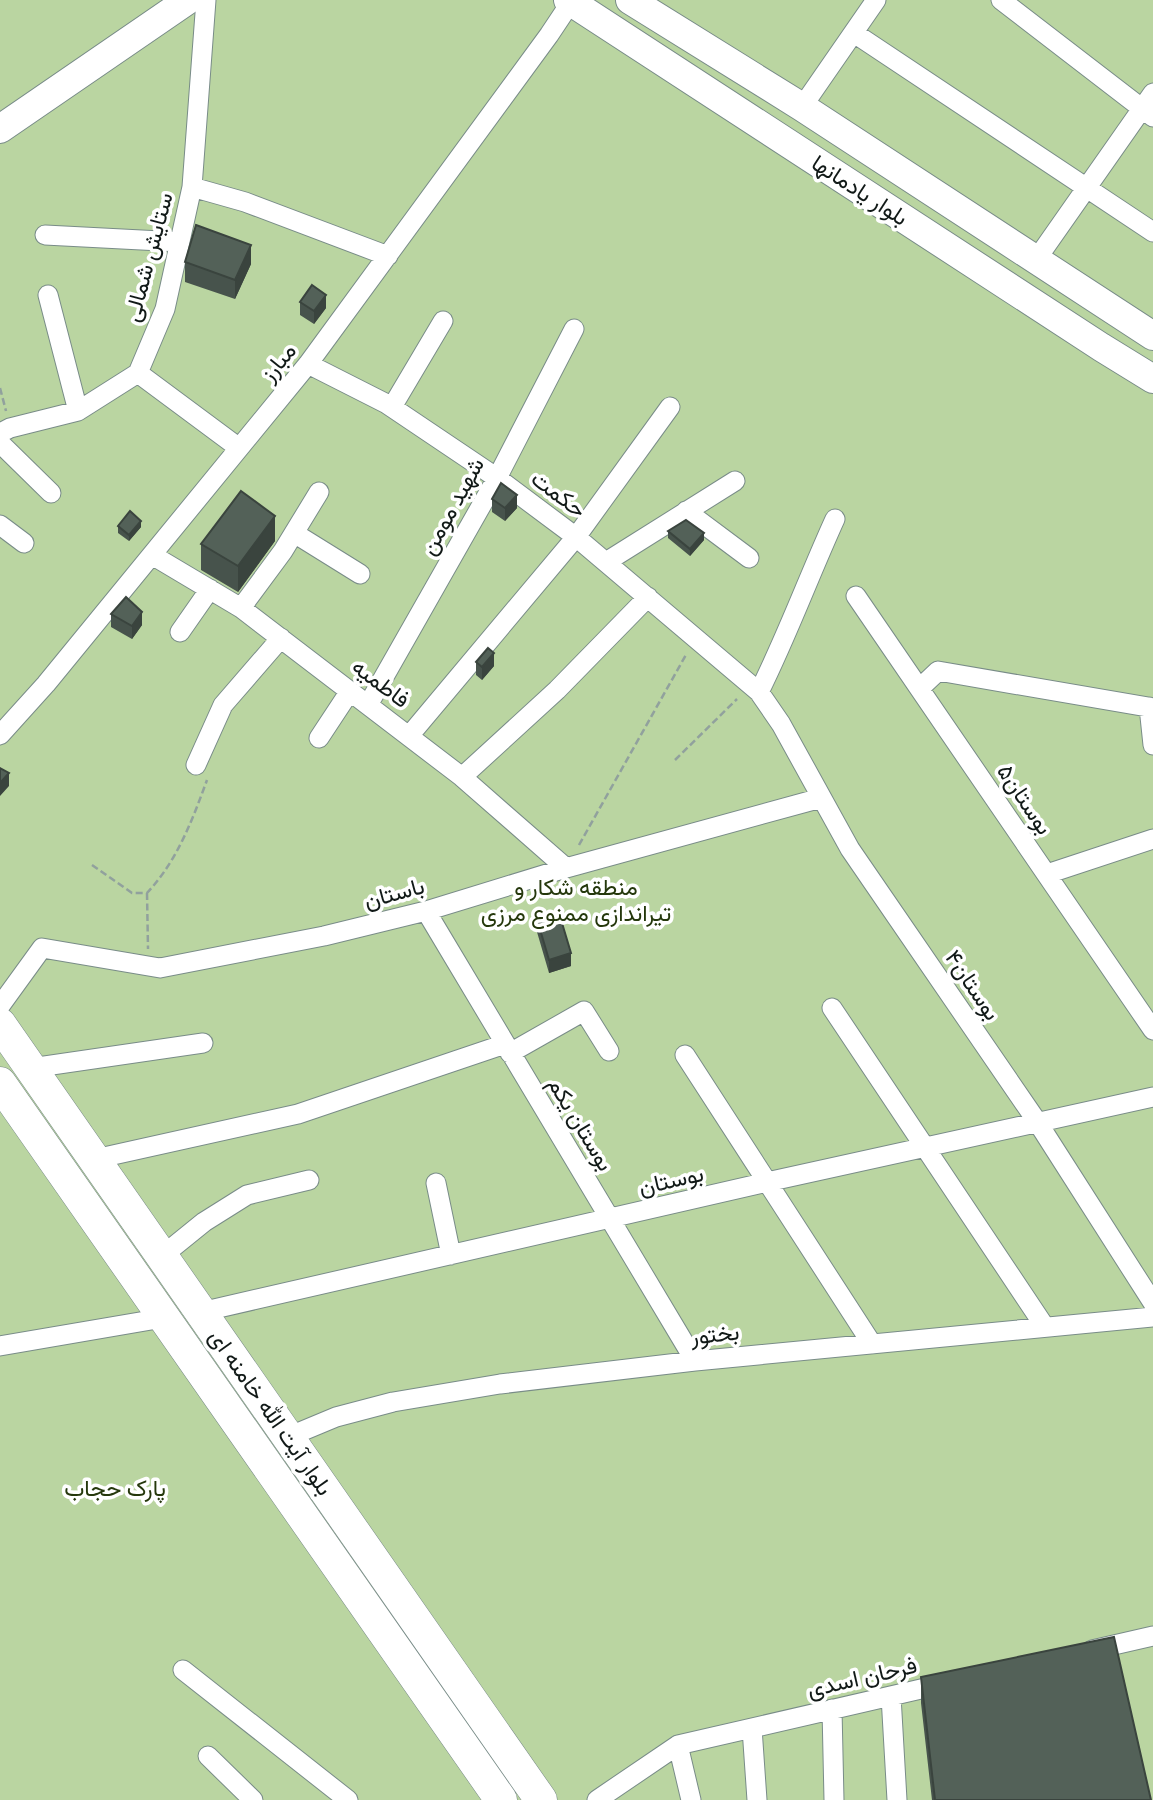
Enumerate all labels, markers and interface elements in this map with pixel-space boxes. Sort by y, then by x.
street label: بلوار یادمانها [806,148,914,232]
street label: ستایش شمالی [117,189,179,325]
street label: مبارز [253,337,303,388]
street label: شهید مومن [414,452,491,560]
street label: حکمت [526,464,592,524]
street label: فاطمیه [347,652,415,714]
street label: بوستان۵ [990,758,1059,840]
street label: باستان [361,872,427,914]
park label: منطقه شکار و تیراندازی ممنوع مرزی [481,873,671,929]
street label: بوستان۴ [939,945,1007,1026]
street label: بوستان یکم [541,1072,620,1176]
street label: بوستان [636,1159,706,1202]
street label: بختور [688,1318,741,1352]
street label: بلوار آیت الله خامنه ای [202,1323,339,1501]
park label: پارک حجاب [64,1474,166,1504]
street label: فرحان اسدی [804,1651,920,1704]

